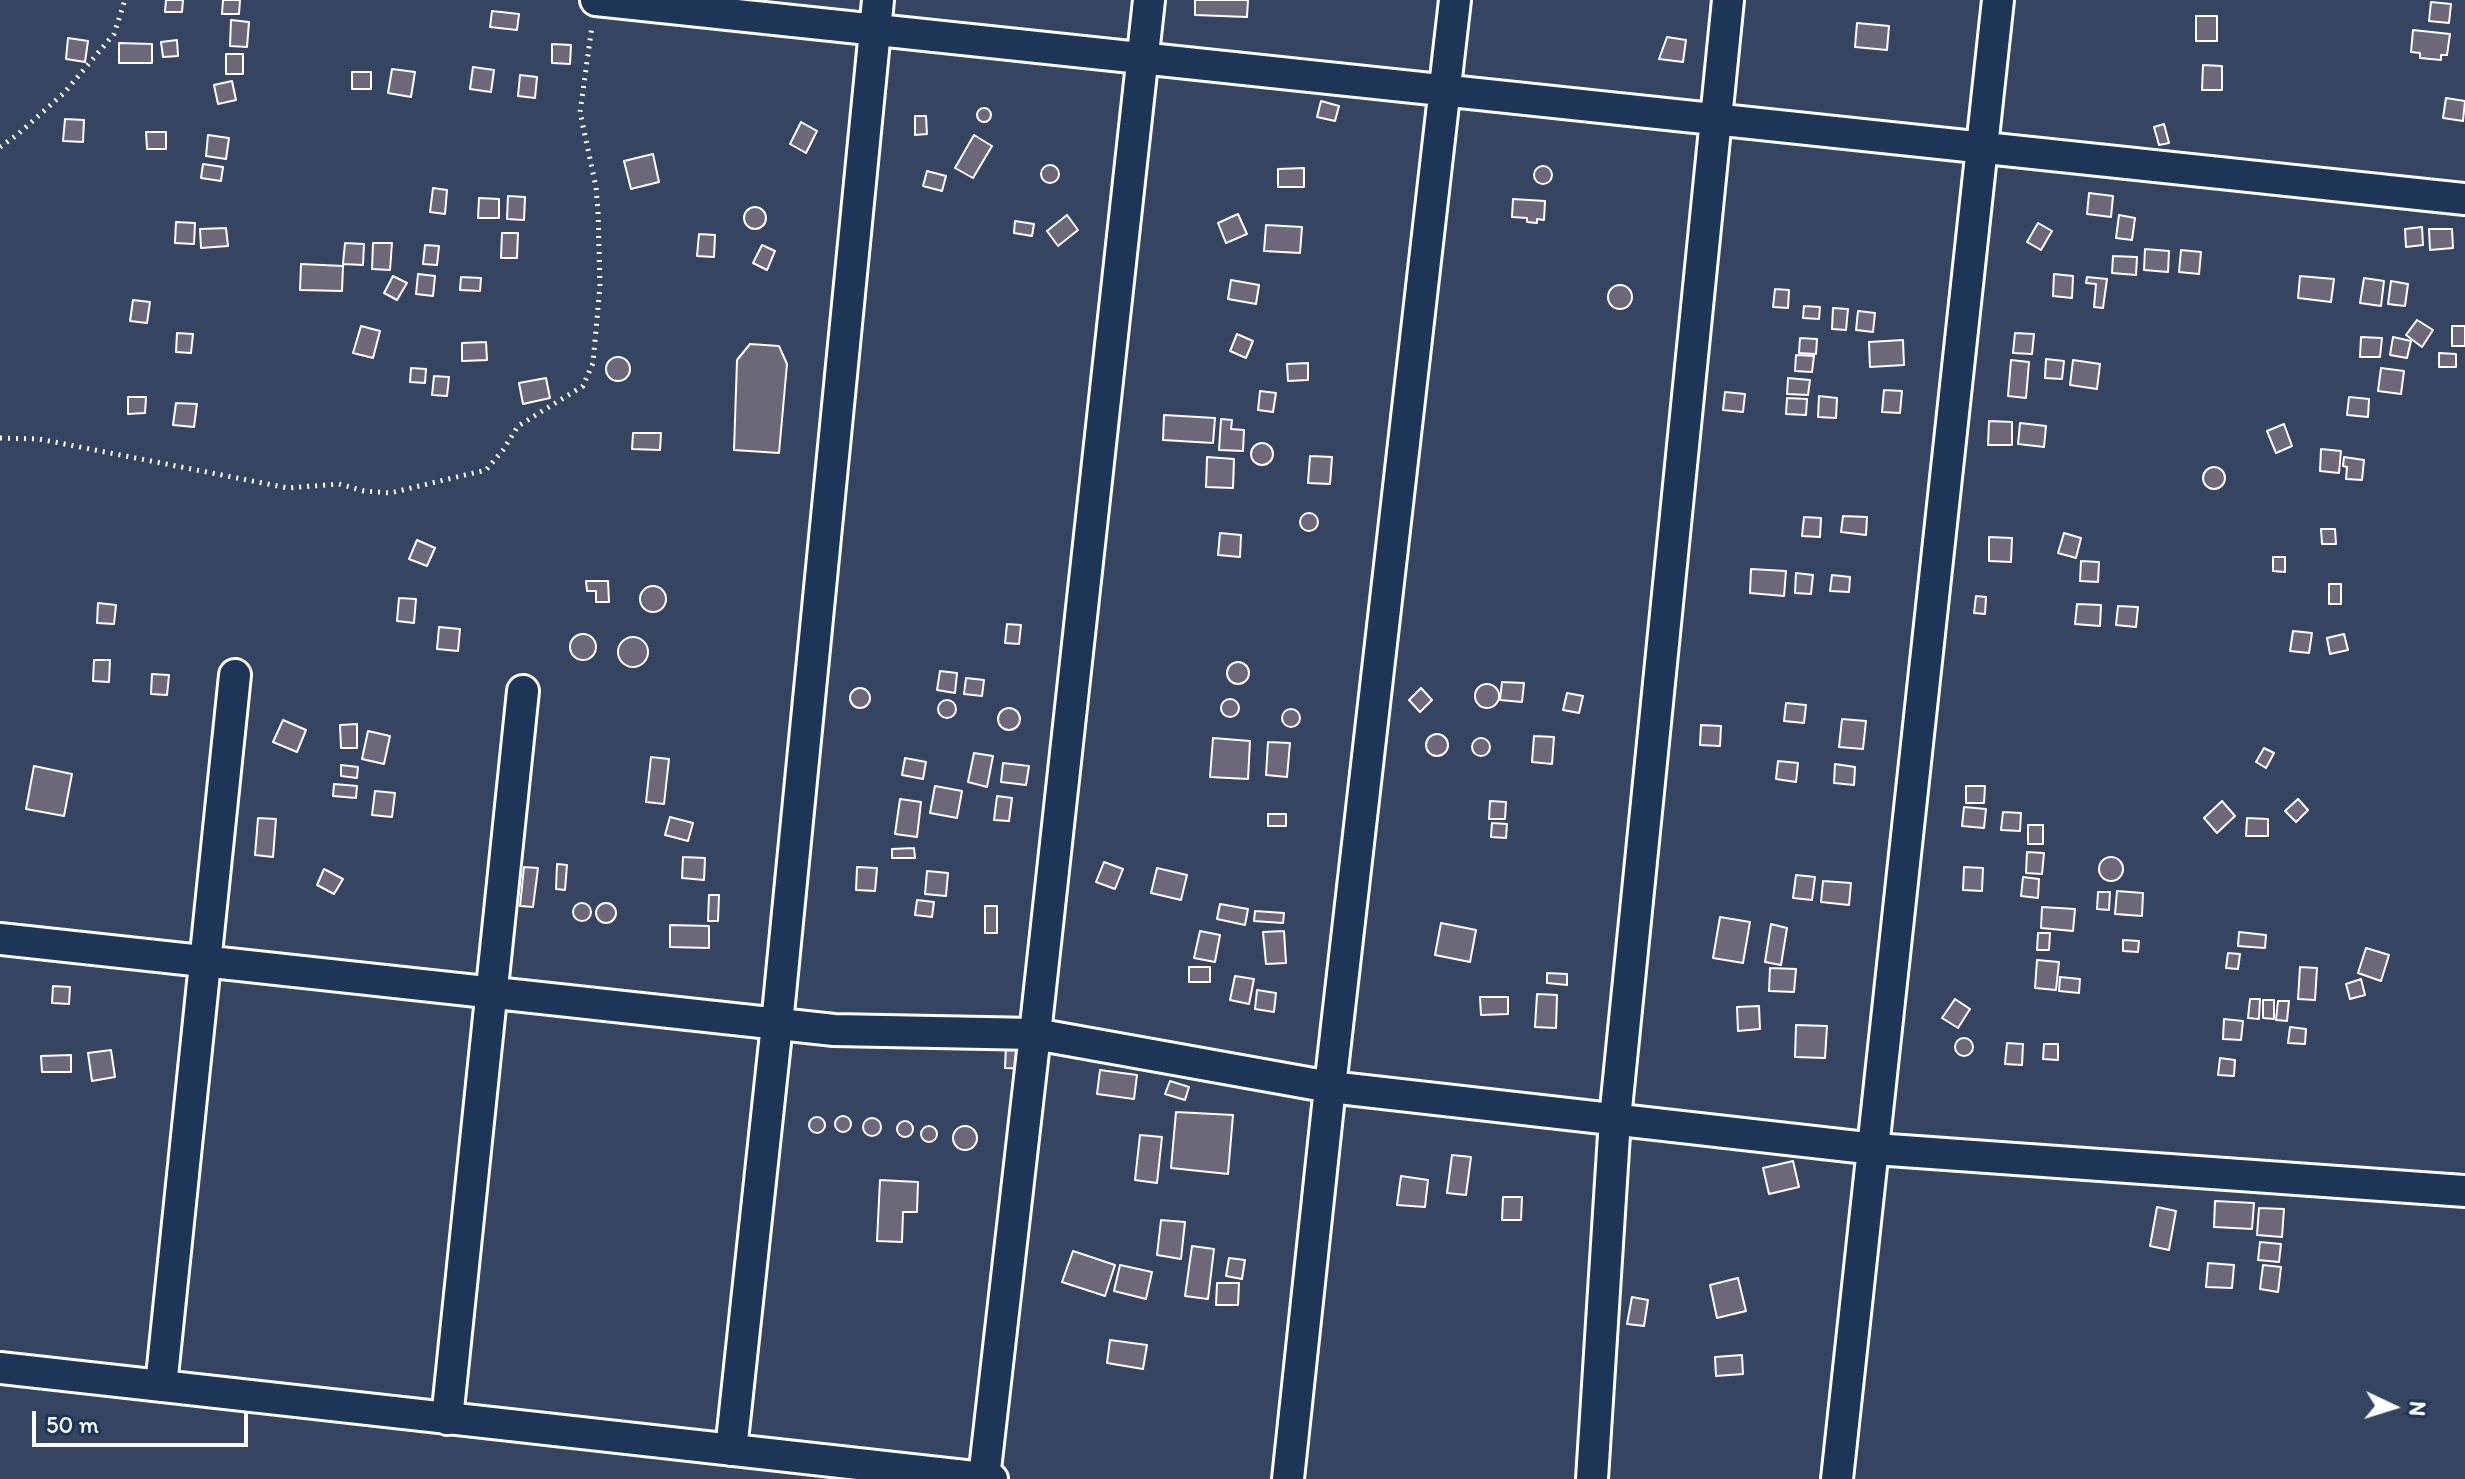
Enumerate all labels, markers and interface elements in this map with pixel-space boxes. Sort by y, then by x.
north arrow [2353,1367,2433,1447]
scale bar [36,1395,252,1445]
text: N [2403,1400,2431,1417]
text: 50 m [46,1410,99,1439]

